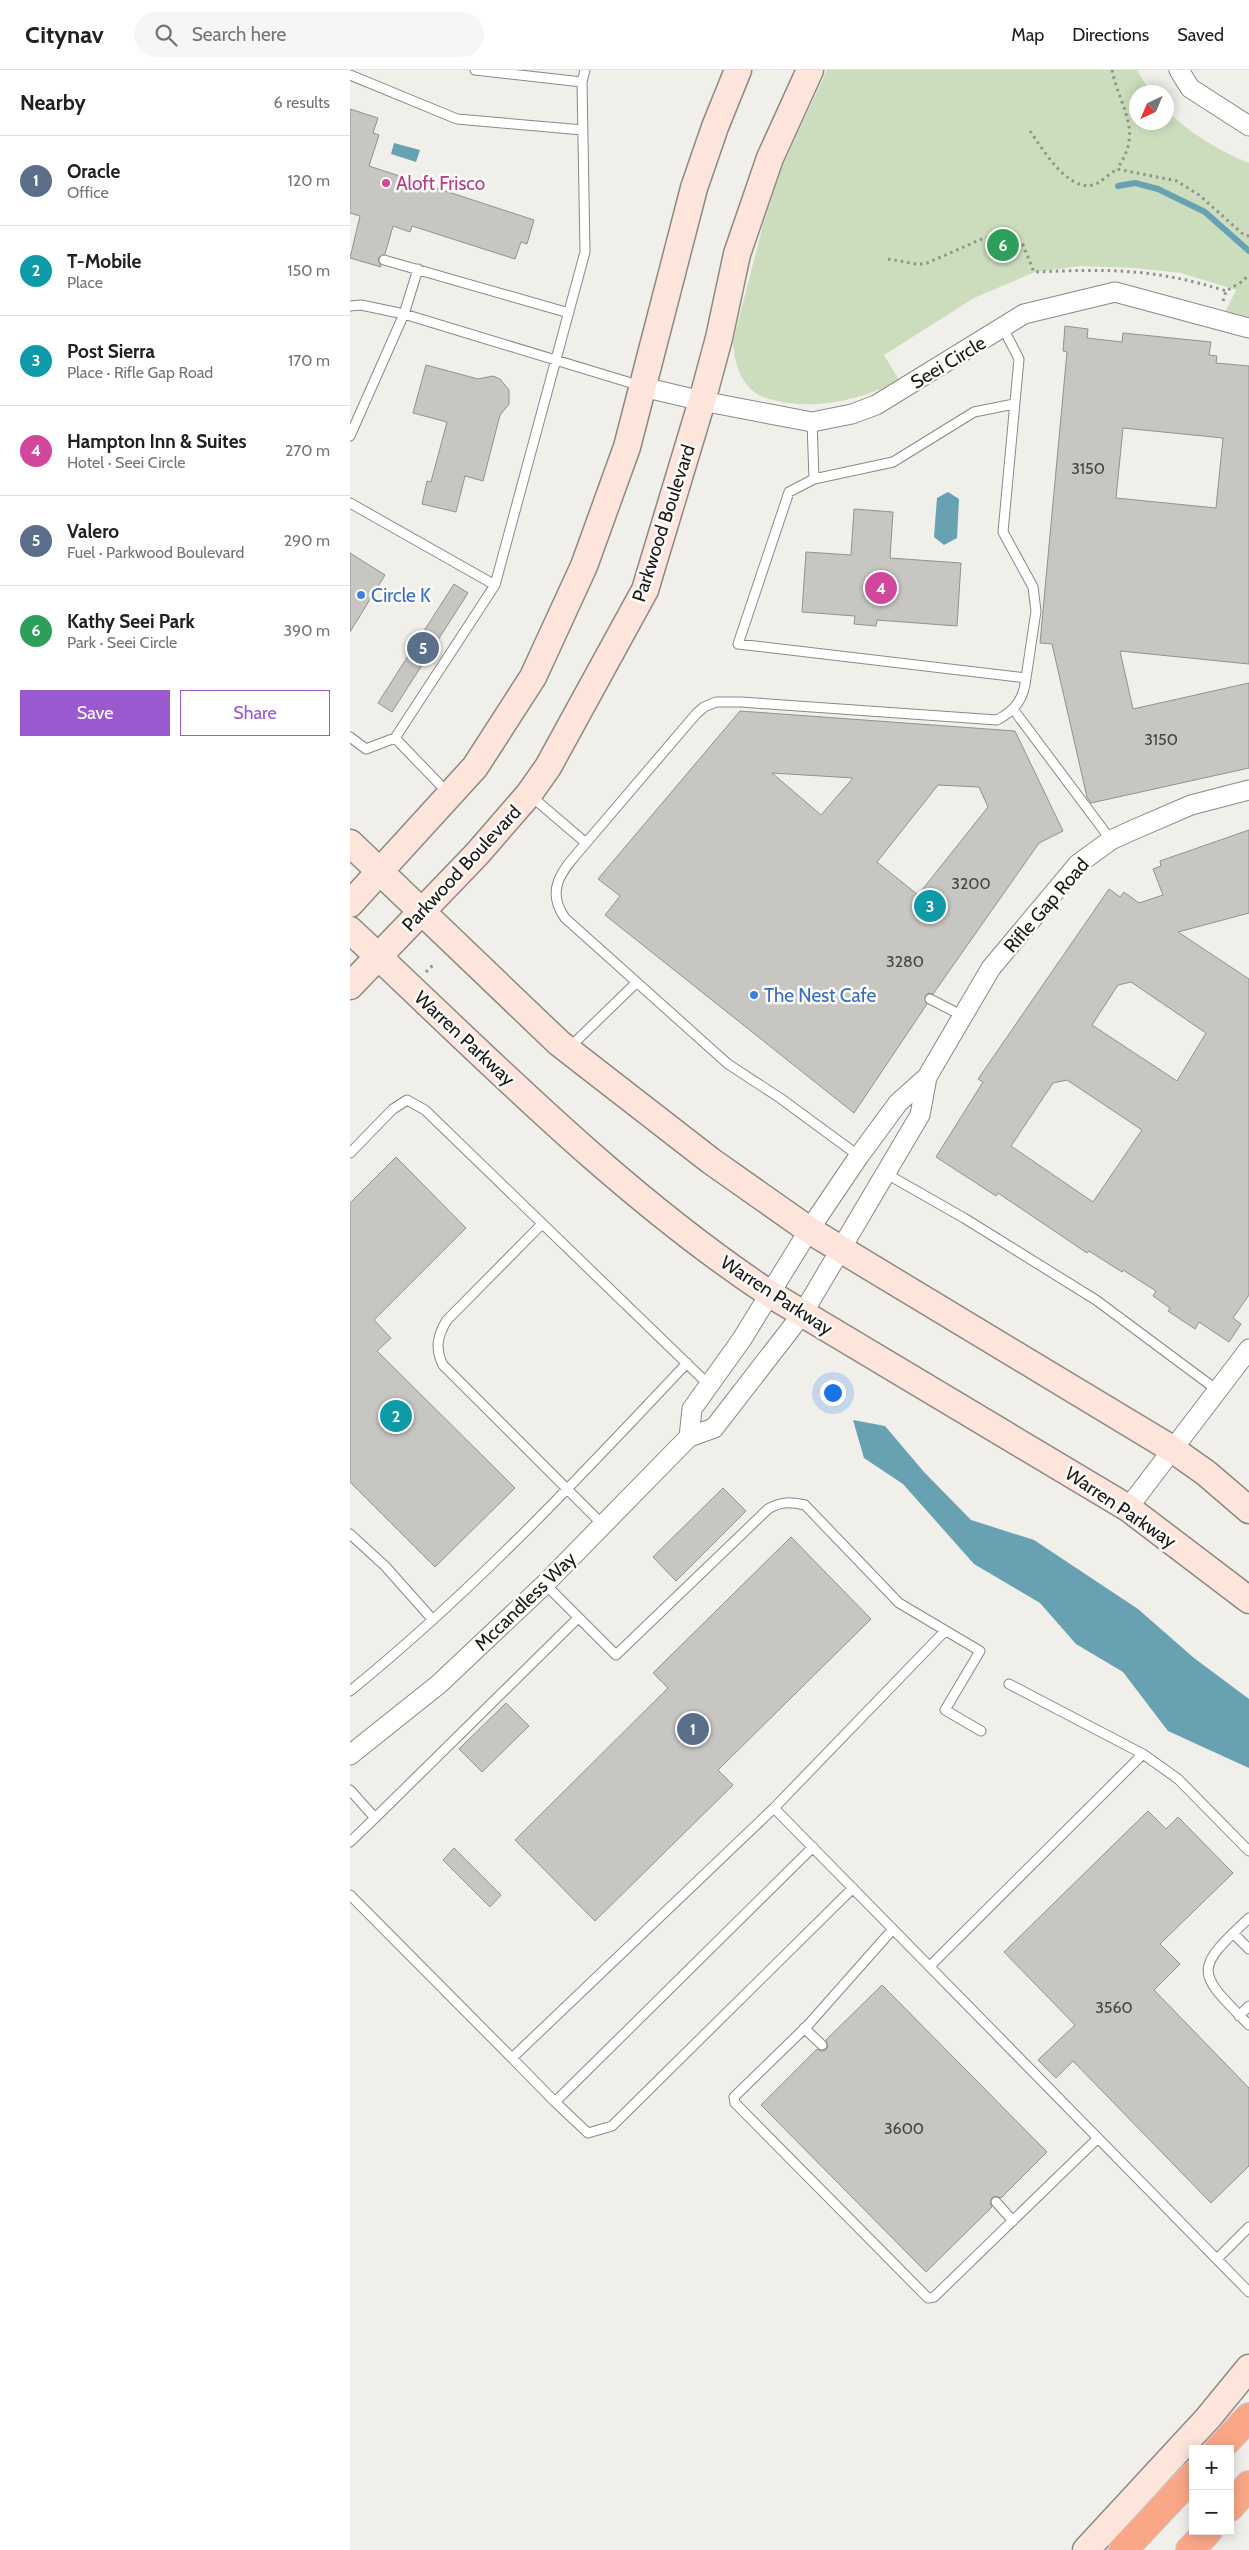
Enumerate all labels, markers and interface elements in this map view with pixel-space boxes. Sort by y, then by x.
search box [134,12,484,57]
text: Citynav [25,20,104,49]
icon: search [152,21,180,49]
text: Search here [192,23,286,46]
text: Map [1011,24,1044,46]
text: Directions [1072,24,1149,46]
text: Saved [1177,24,1224,46]
north arrow [1129,85,1174,130]
text: Nearby [20,90,86,115]
text: 6 results [274,93,330,112]
text: Oracle [67,160,120,183]
text: 1 [33,171,39,190]
text: 120 m [288,171,330,190]
place label: Aloft Frisco [396,172,485,195]
marker: Aloft Frisco [380,177,392,189]
text: Office [67,183,109,202]
pin: 6 [987,226,1019,264]
text: T-Mobile [67,250,141,273]
text: 2 [32,261,40,280]
text: 150 m [287,261,330,280]
text: Place [67,273,103,292]
street label: Seei Circle [906,331,990,394]
text: Post Sierra [67,340,155,363]
text: 3 [32,351,40,370]
text: 170 m [288,351,330,370]
text: Place · Rifle Gap Road [67,363,213,382]
text: Hampton Inn & Suites [67,430,246,453]
text: 4 [31,441,41,460]
text: 270 m [285,441,330,460]
street label: Parkwood Boulevard [627,442,700,605]
text: Hotel · Seei Circle [67,453,186,472]
house number: 3150 [1071,459,1105,478]
text: Valero [67,520,119,543]
text: 5 [32,531,40,550]
text: 290 m [284,531,330,550]
text: Fuel · Parkwood Boulevard [67,543,244,562]
pin: 4 [865,569,897,607]
place label: Circle K [371,584,431,607]
marker: Circle K [355,589,367,601]
text: Kathy Seei Park [67,610,195,633]
text: 6 [32,621,41,640]
text: 390 m [283,621,330,640]
pin: 5 [407,629,439,667]
text: Park · Seei Circle [67,633,177,652]
button: Save [20,690,170,736]
button: Share [180,690,330,736]
house number: 3150 [1144,730,1178,749]
street label: Parkwood Boulevard [397,800,526,936]
street label: Rifle Gap Road [999,853,1094,957]
house number: 3200 [951,874,991,893]
pin: 3 [914,887,946,925]
house number: 3280 [886,952,924,971]
place label: The Nest Cafe [764,984,877,1007]
street label: Warren Parkway [410,986,520,1091]
marker: The Nest Cafe [748,989,760,1001]
street label: Warren Parkway [716,1251,837,1340]
your location [820,1380,846,1406]
pin: 2 [380,1397,412,1435]
street label: Warren Parkway [1061,1462,1181,1553]
street label: Mccandless Way [470,1547,581,1656]
pin: 1 [677,1710,709,1748]
house number: 3560 [1095,1998,1133,2017]
house number: 3600 [884,2119,924,2138]
map controls [1189,2445,1234,2535]
button: + [1189,2445,1234,2490]
button: − [1189,2490,1234,2535]

